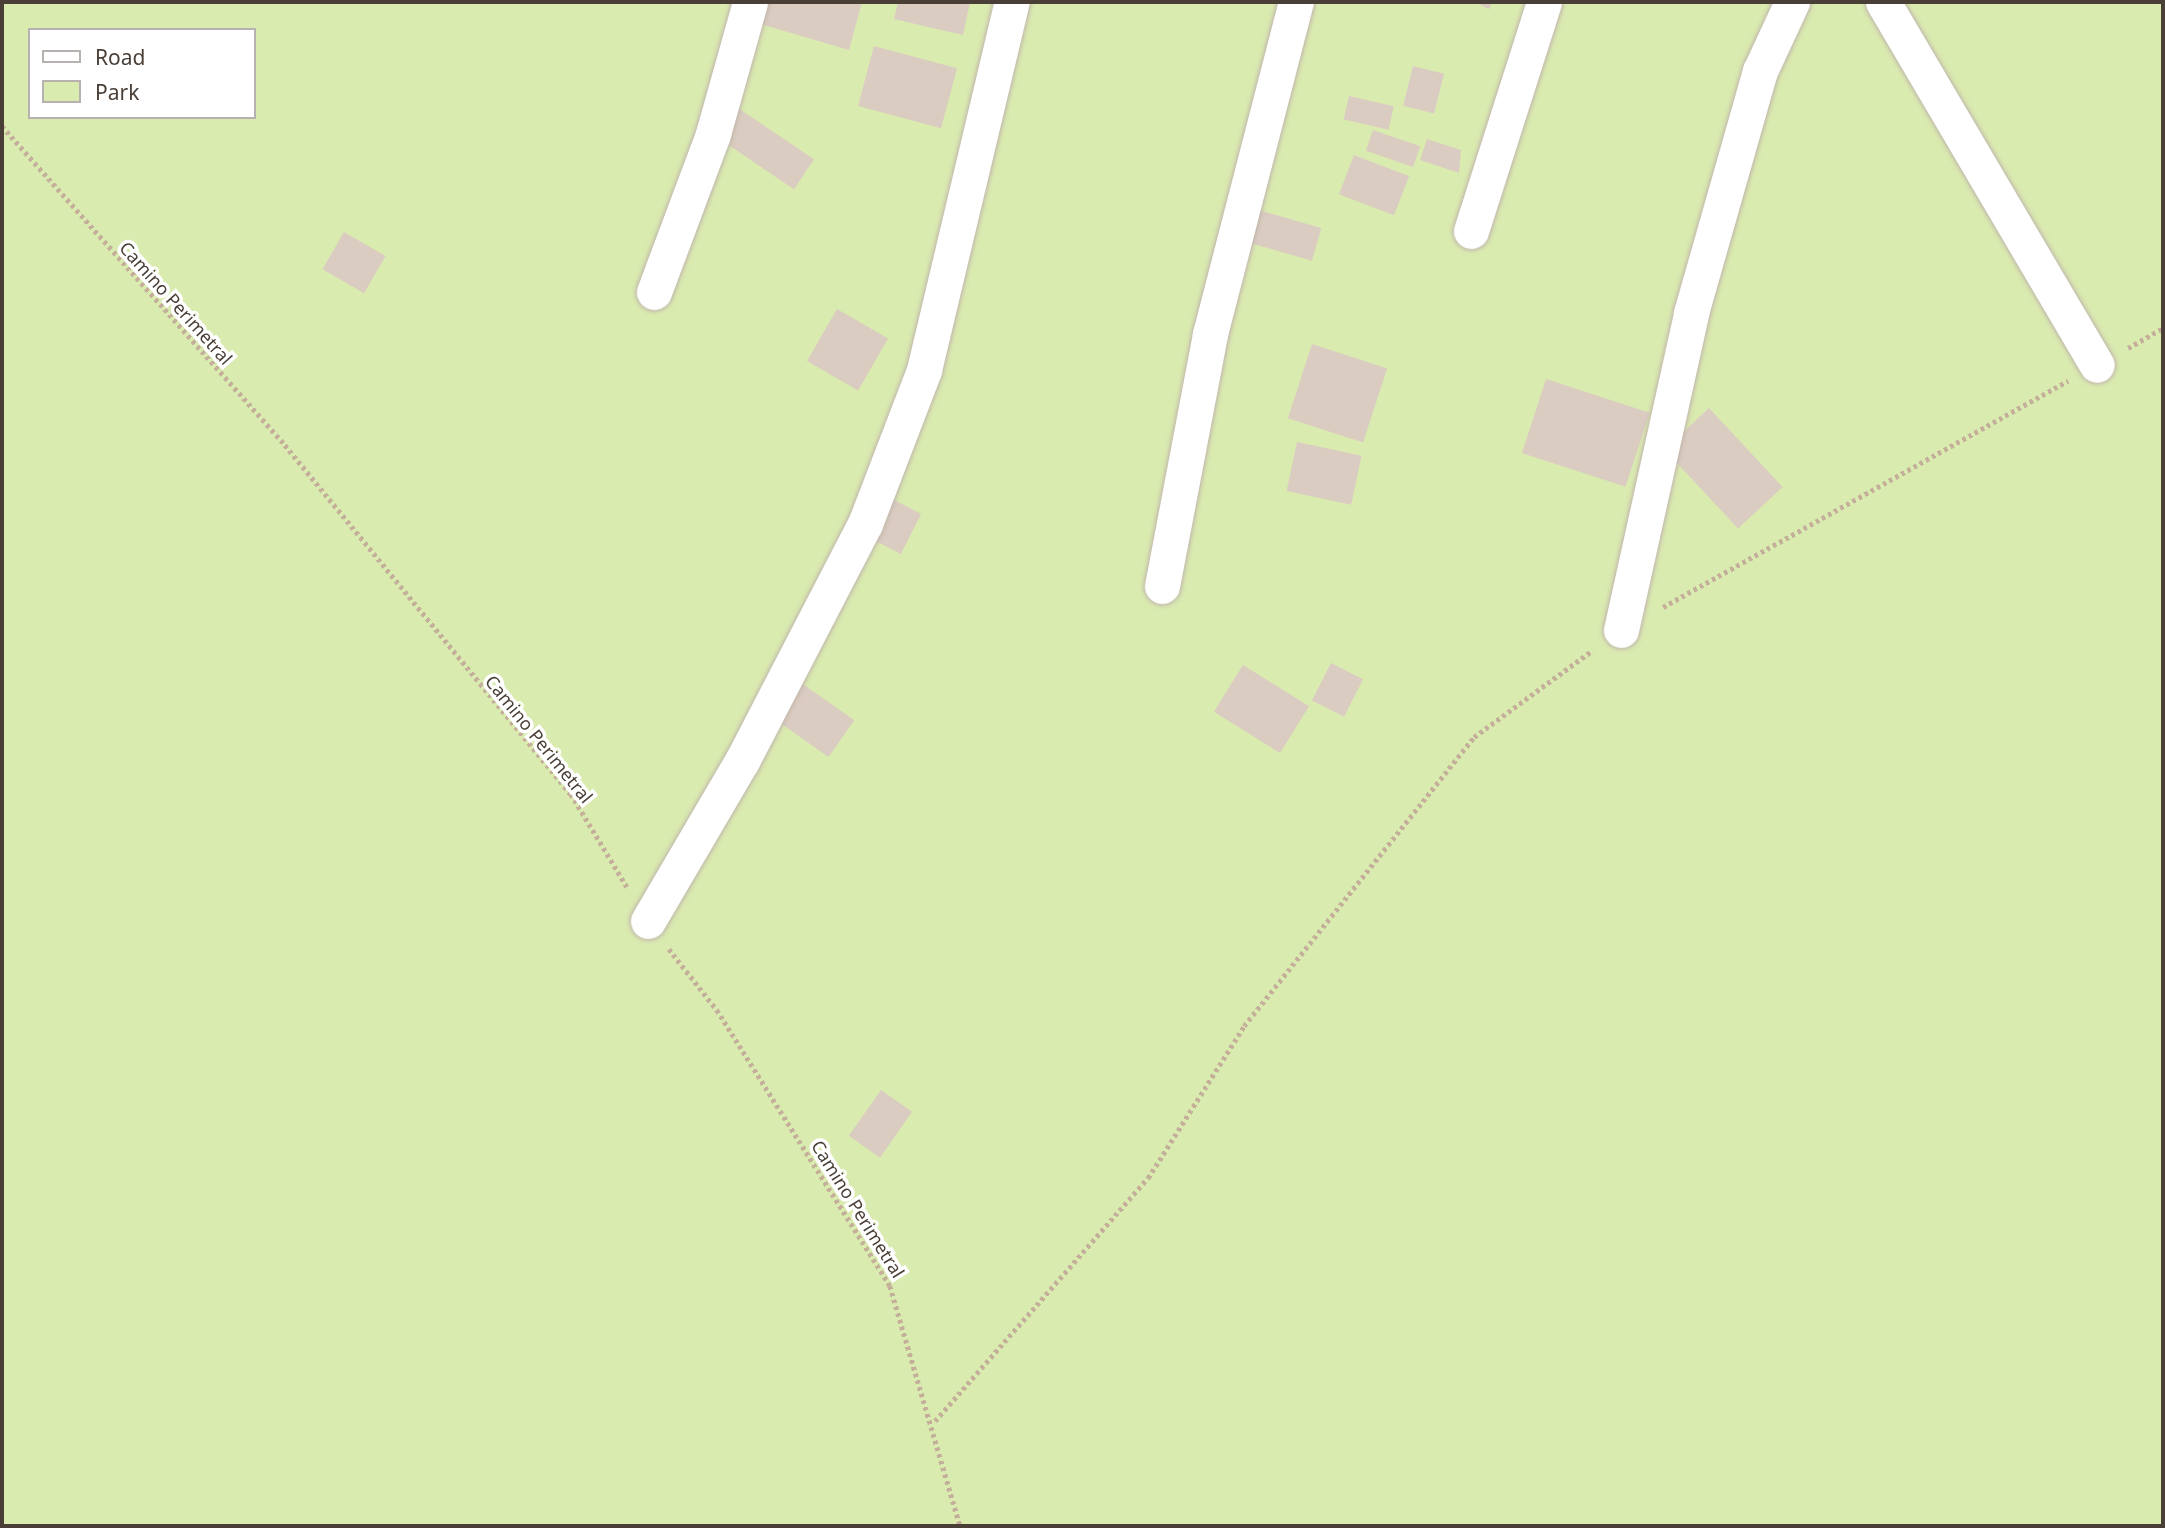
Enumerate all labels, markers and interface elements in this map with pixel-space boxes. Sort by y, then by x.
legend [28,28,256,119]
text: Road [95,43,145,71]
text: Park [95,78,139,106]
street label: Camino Perimetral [115,237,237,369]
street label: Camino Perimetral [481,671,597,807]
street label: Camino Perimetral [807,1136,909,1282]

